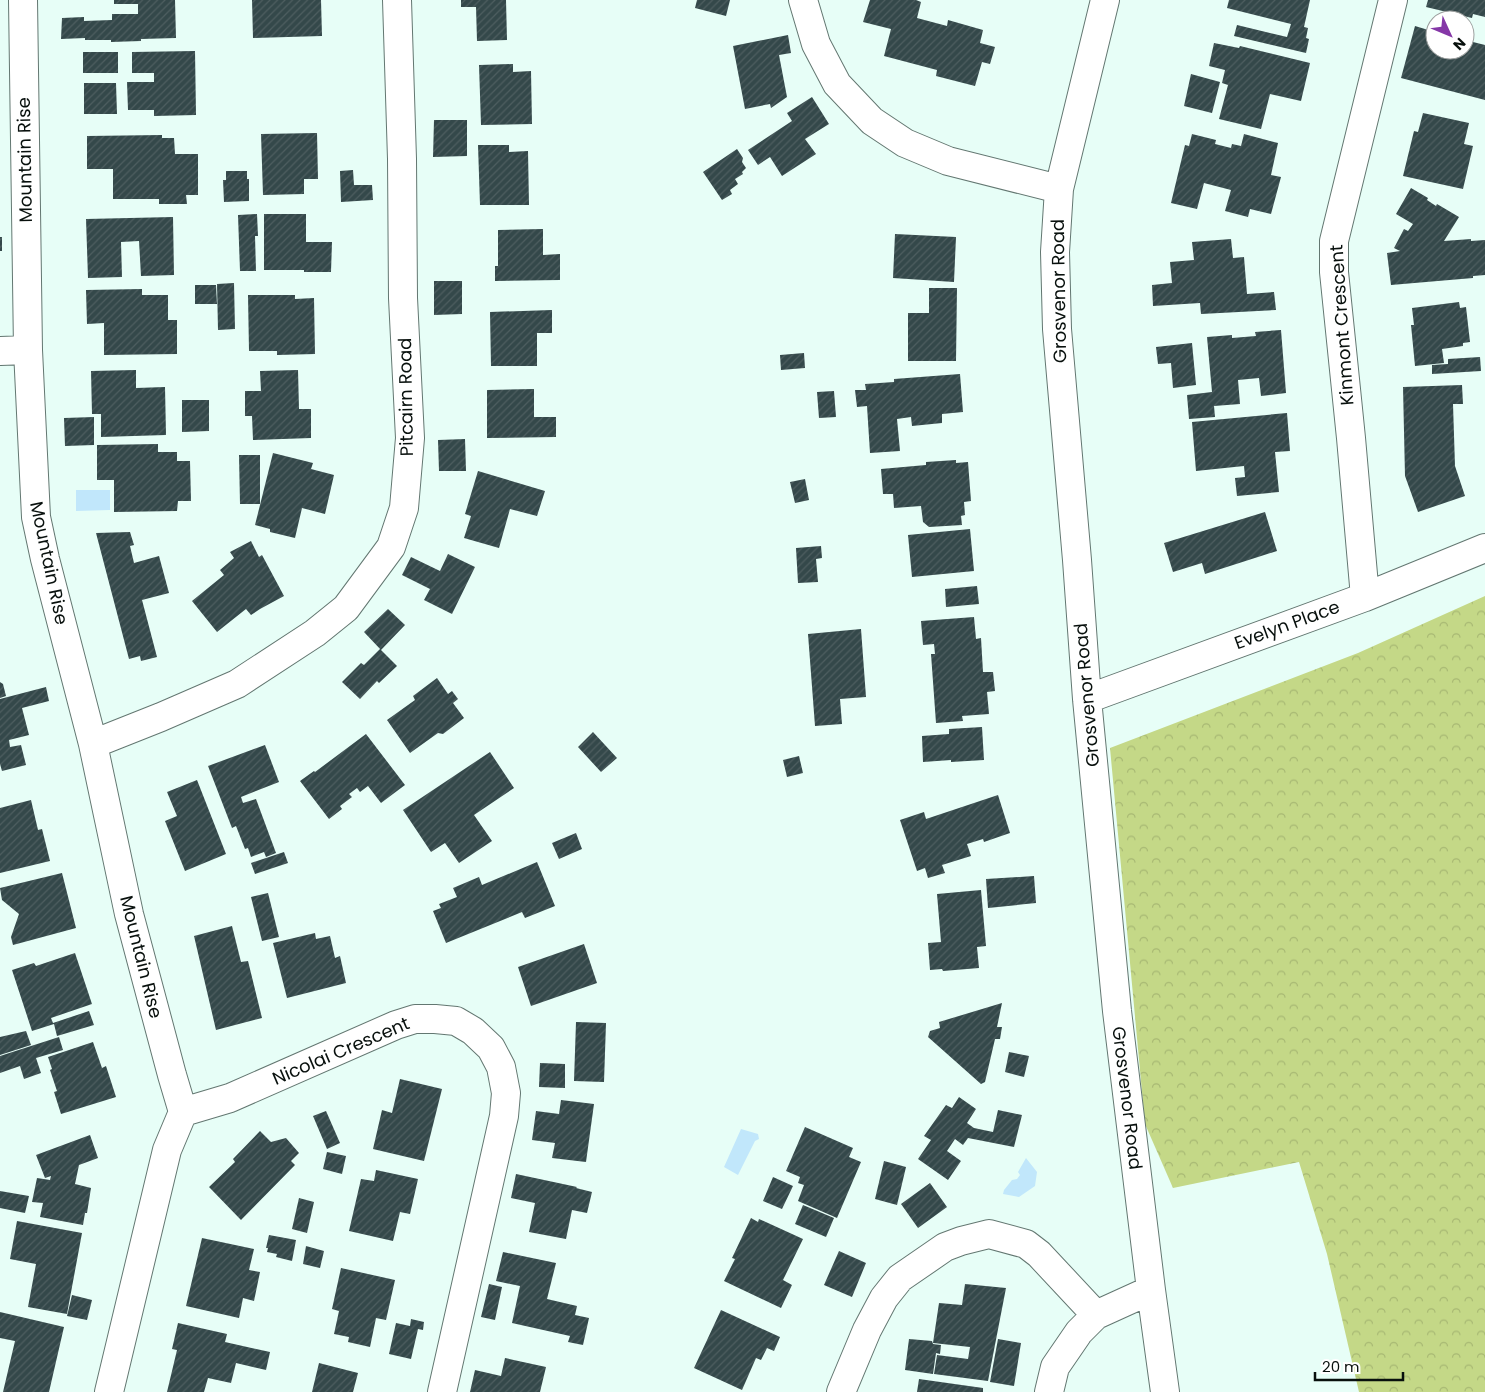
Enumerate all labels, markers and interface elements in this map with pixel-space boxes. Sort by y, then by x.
north arrow [1425,10,1475,60]
text: N [1449,33,1470,55]
street label: Mountain Rise [11,97,38,223]
street label: Grosvenor Road [1045,219,1072,363]
street label: Kinmont Crescent [1323,244,1360,406]
street label: Pitcairn Road [392,337,419,457]
street label: Mountain Rise [24,499,75,627]
street label: Evelyn Place [1231,594,1343,655]
street label: Grosvenor Road [1068,622,1105,768]
street label: Mountain Rise [114,893,169,1021]
street label: Nicolai Crescent [268,1010,413,1091]
street label: Grosvenor Road [1106,1025,1149,1171]
scale bar [1315,1350,1402,1382]
text: 20 m [1322,1356,1360,1377]

